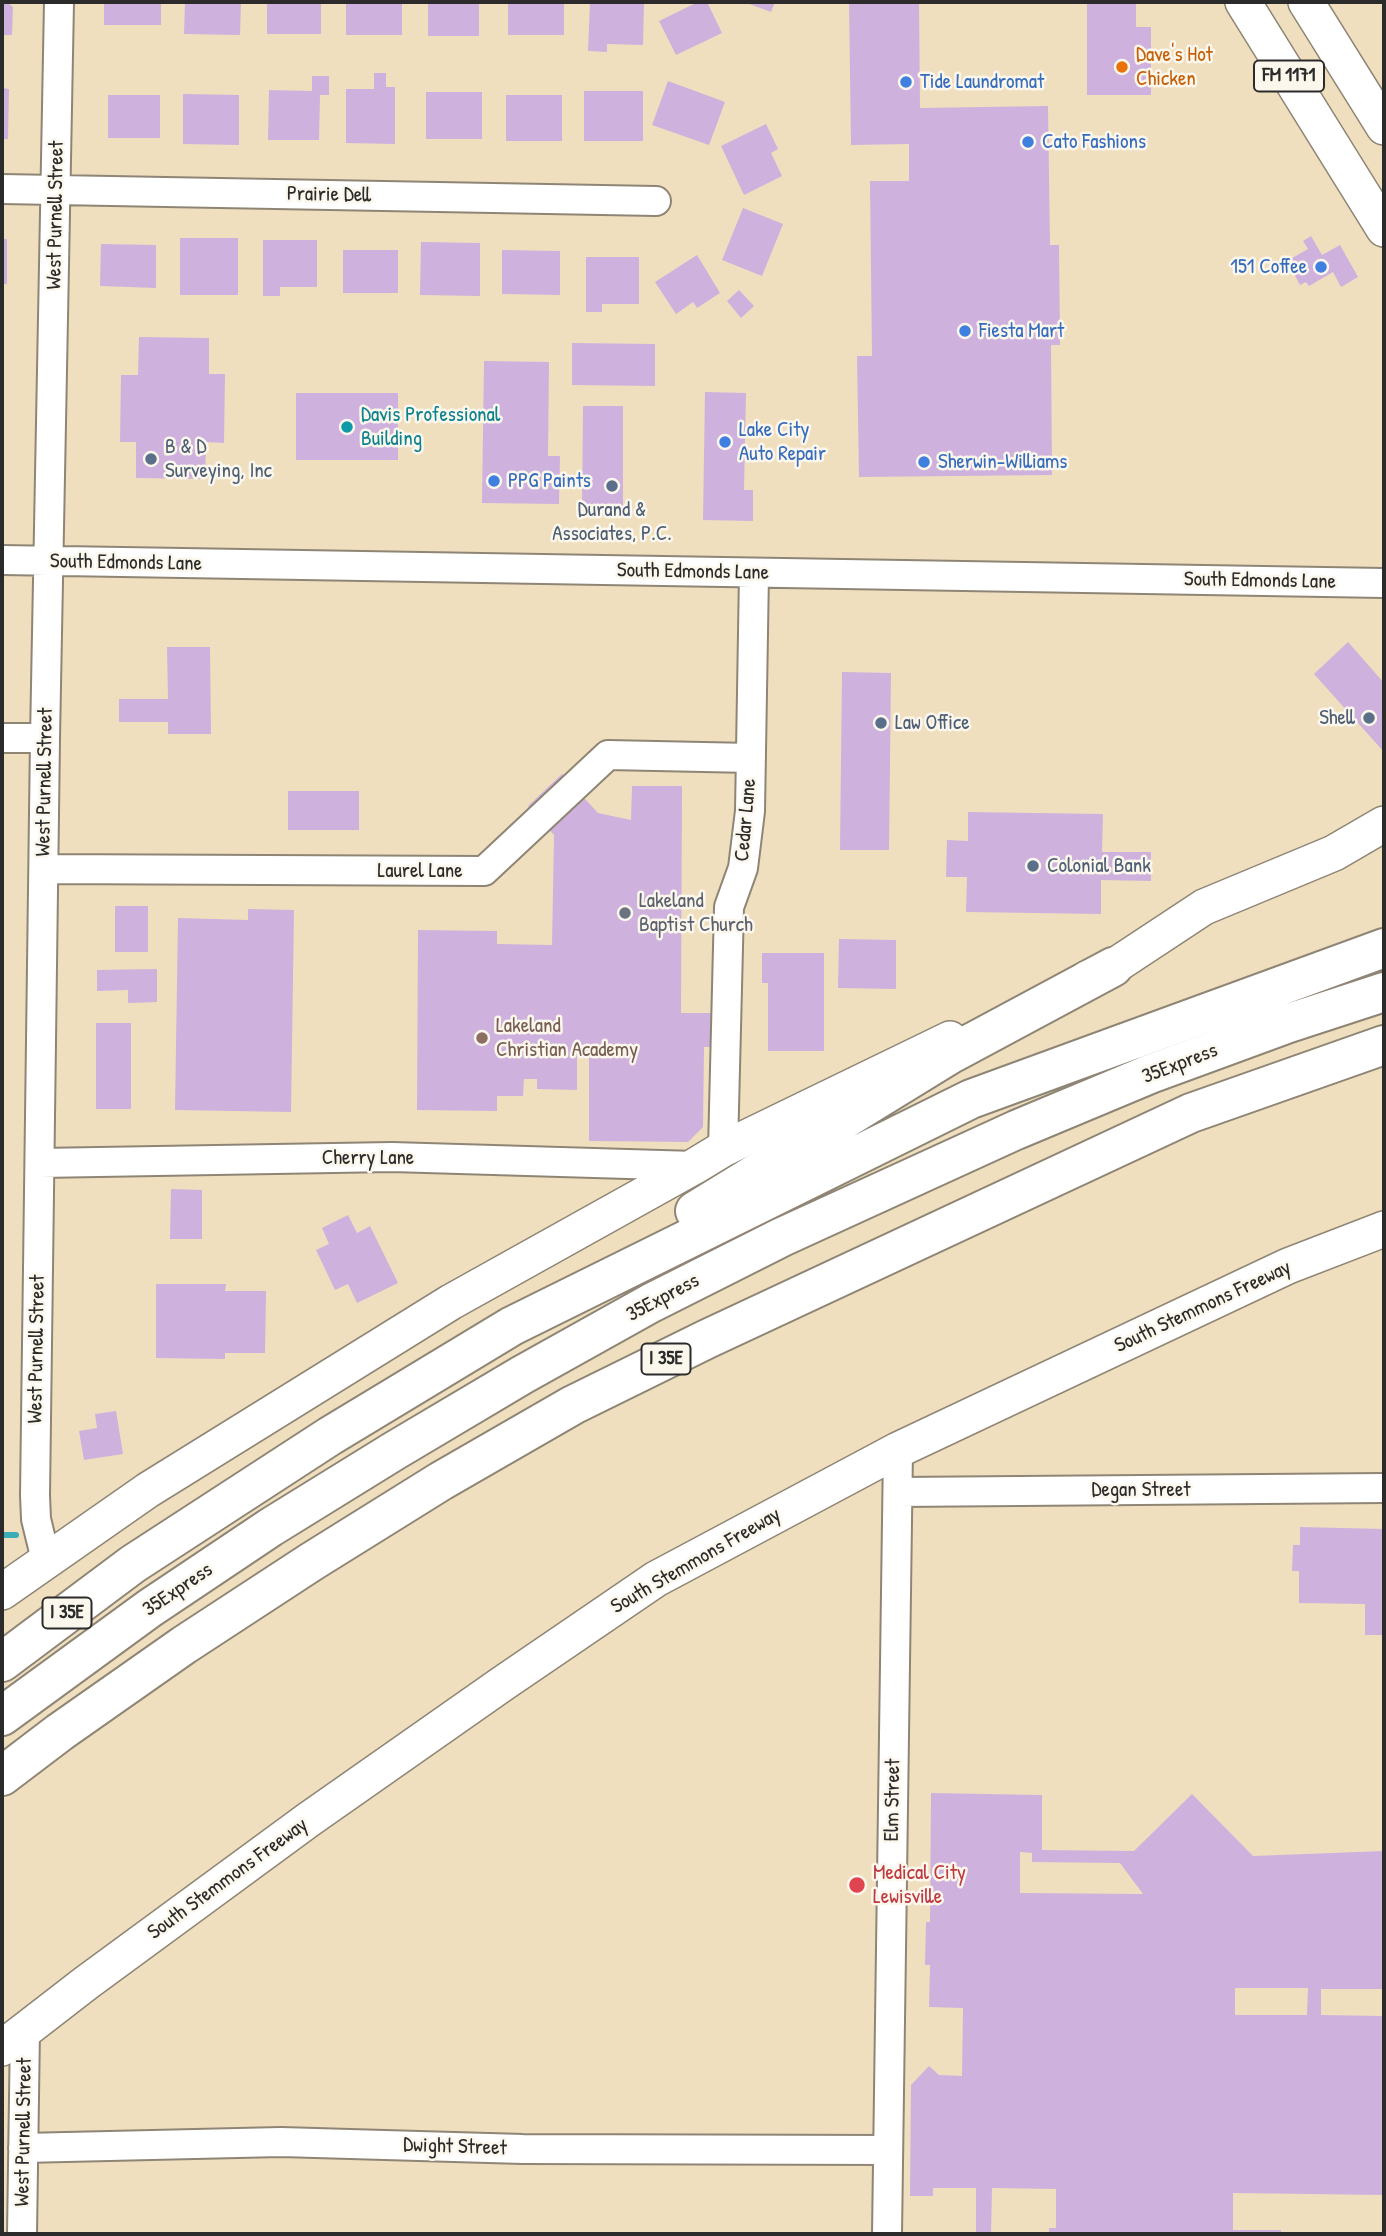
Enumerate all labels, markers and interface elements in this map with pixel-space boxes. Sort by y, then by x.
place label: Dave's Hot Chicken [1136,42,1213,92]
marker: Dave's Hot Chicken [1114,59,1130,75]
road number: FM 1171 [1254,60,1324,92]
place label: Tide Laundromat [920,69,1044,95]
marker: Tide Laundromat [898,74,914,90]
place label: Cato Fashions [1042,129,1146,155]
marker: Cato Fashions [1020,134,1036,150]
street label: West Purnell Street [42,140,70,290]
street label: Prairie Dell [287,182,371,208]
place label: 151 Coffee [1230,254,1307,280]
marker: 151 Coffee [1313,259,1329,275]
place label: Fiesta Mart [979,318,1064,344]
marker: Fiesta Mart [957,323,973,339]
place label: Davis Professional Building [361,402,500,452]
place label: Lake City Auto Repair [739,417,826,467]
marker: Davis Professional Building [339,419,355,435]
place label: B & D Surveying, Inc [165,434,272,484]
marker: Lake City Auto Repair [717,434,733,450]
place label: Sherwin-Williams [938,449,1067,475]
marker: B & D Surveying, Inc [143,451,159,467]
marker: Sherwin-Williams [916,454,932,470]
place label: PPG Paints [508,468,591,494]
marker: PPG Paints [486,473,502,489]
marker: Durand & Associates, P.C. [604,478,620,494]
place label: Durand & Associates, P.C. [552,497,672,547]
street label: South Edmonds Lane [50,549,202,577]
street label: South Edmonds Lane [617,558,769,586]
street label: South Edmonds Lane [1184,567,1336,595]
place label: Shell [1319,705,1355,731]
street label: West Purnell Street [31,707,59,857]
place label: Law Office [895,710,970,736]
marker: Shell [1361,710,1377,726]
marker: Law Office [873,715,889,731]
street label: Cedar Lane [730,778,762,862]
place label: Colonial Bank [1047,853,1151,879]
street label: Laurel Lane [377,858,463,884]
marker: Colonial Bank [1025,858,1041,874]
place label: Lakeland Baptist Church [639,888,753,938]
marker: Lakeland Baptist Church [617,905,633,921]
place label: Lakeland Christian Academy [496,1013,638,1063]
marker: Lakeland Christian Academy [474,1030,490,1046]
street label: 35Express [1139,1038,1221,1090]
street label: Cherry Lane [322,1145,414,1171]
street label: South Stemmons Freeway [1111,1255,1295,1359]
street label: 35Express [622,1268,704,1328]
street label: West Purnell Street [23,1274,51,1424]
road number: I 35E [642,1344,690,1374]
street label: Degan Street [1091,1477,1191,1503]
street label: South Stemmons Freeway [607,1502,785,1620]
street label: 35Express [138,1558,218,1622]
road number: I 35E [42,1597,92,1628]
street label: Elm Street [880,1758,906,1842]
street label: South Stemmons Freeway [143,1813,313,1945]
place label: Medical City Lewisville [873,1860,966,1910]
marker: Medical City Lewisville [847,1875,867,1895]
street label: West Purnell Street [10,2057,38,2207]
street label: Dwight Street [403,2133,507,2161]

